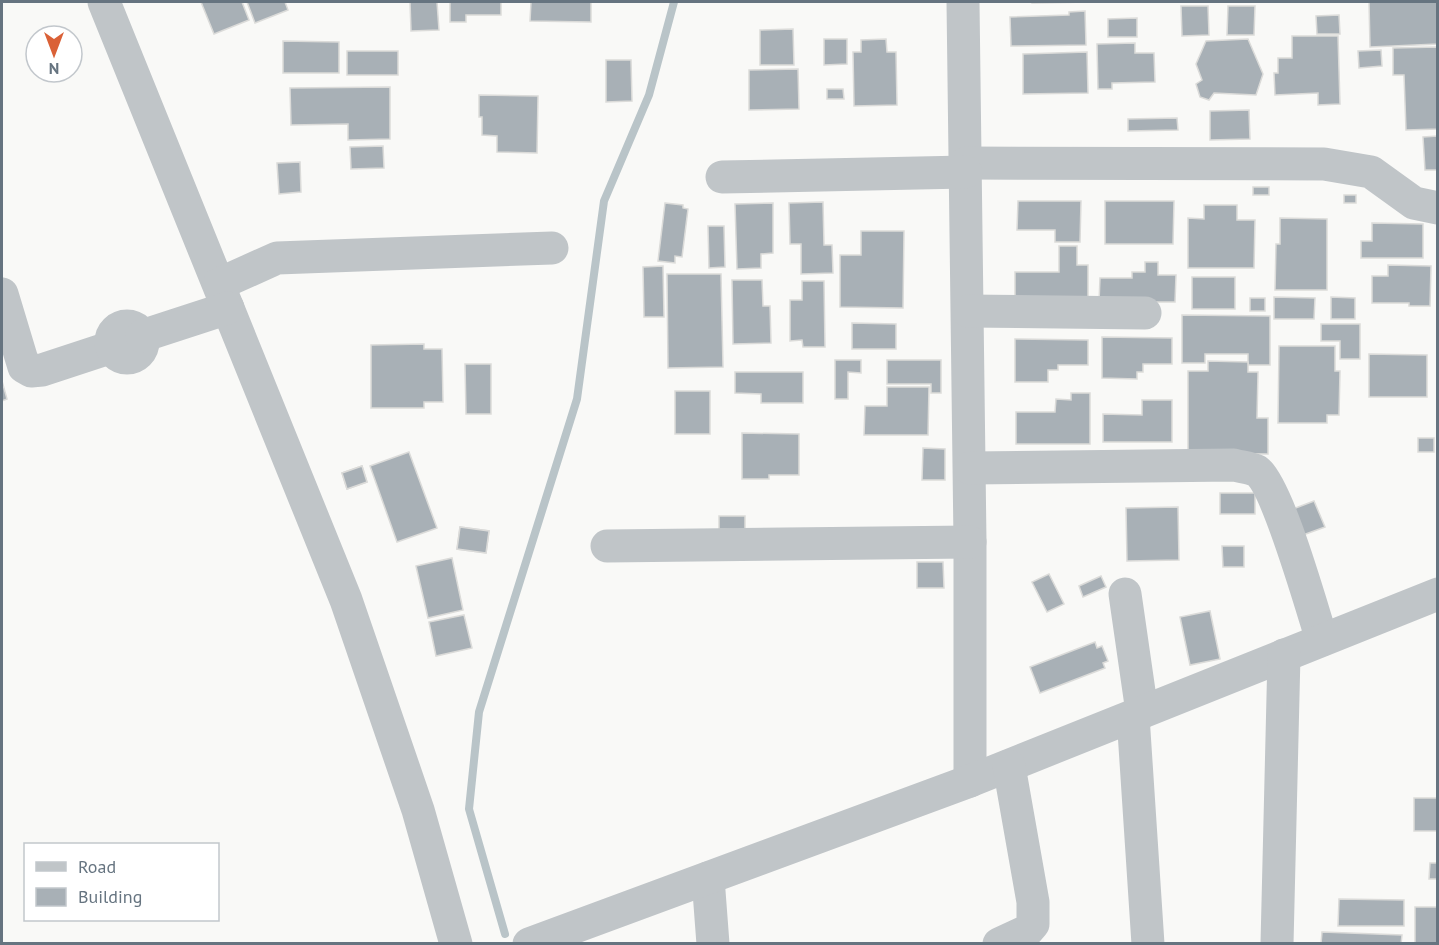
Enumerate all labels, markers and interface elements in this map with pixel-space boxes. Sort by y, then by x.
north arrow [24,24,84,84]
text: N [49,59,59,79]
legend [24,843,219,921]
text: Road [78,855,116,878]
text: Building [78,885,142,908]

